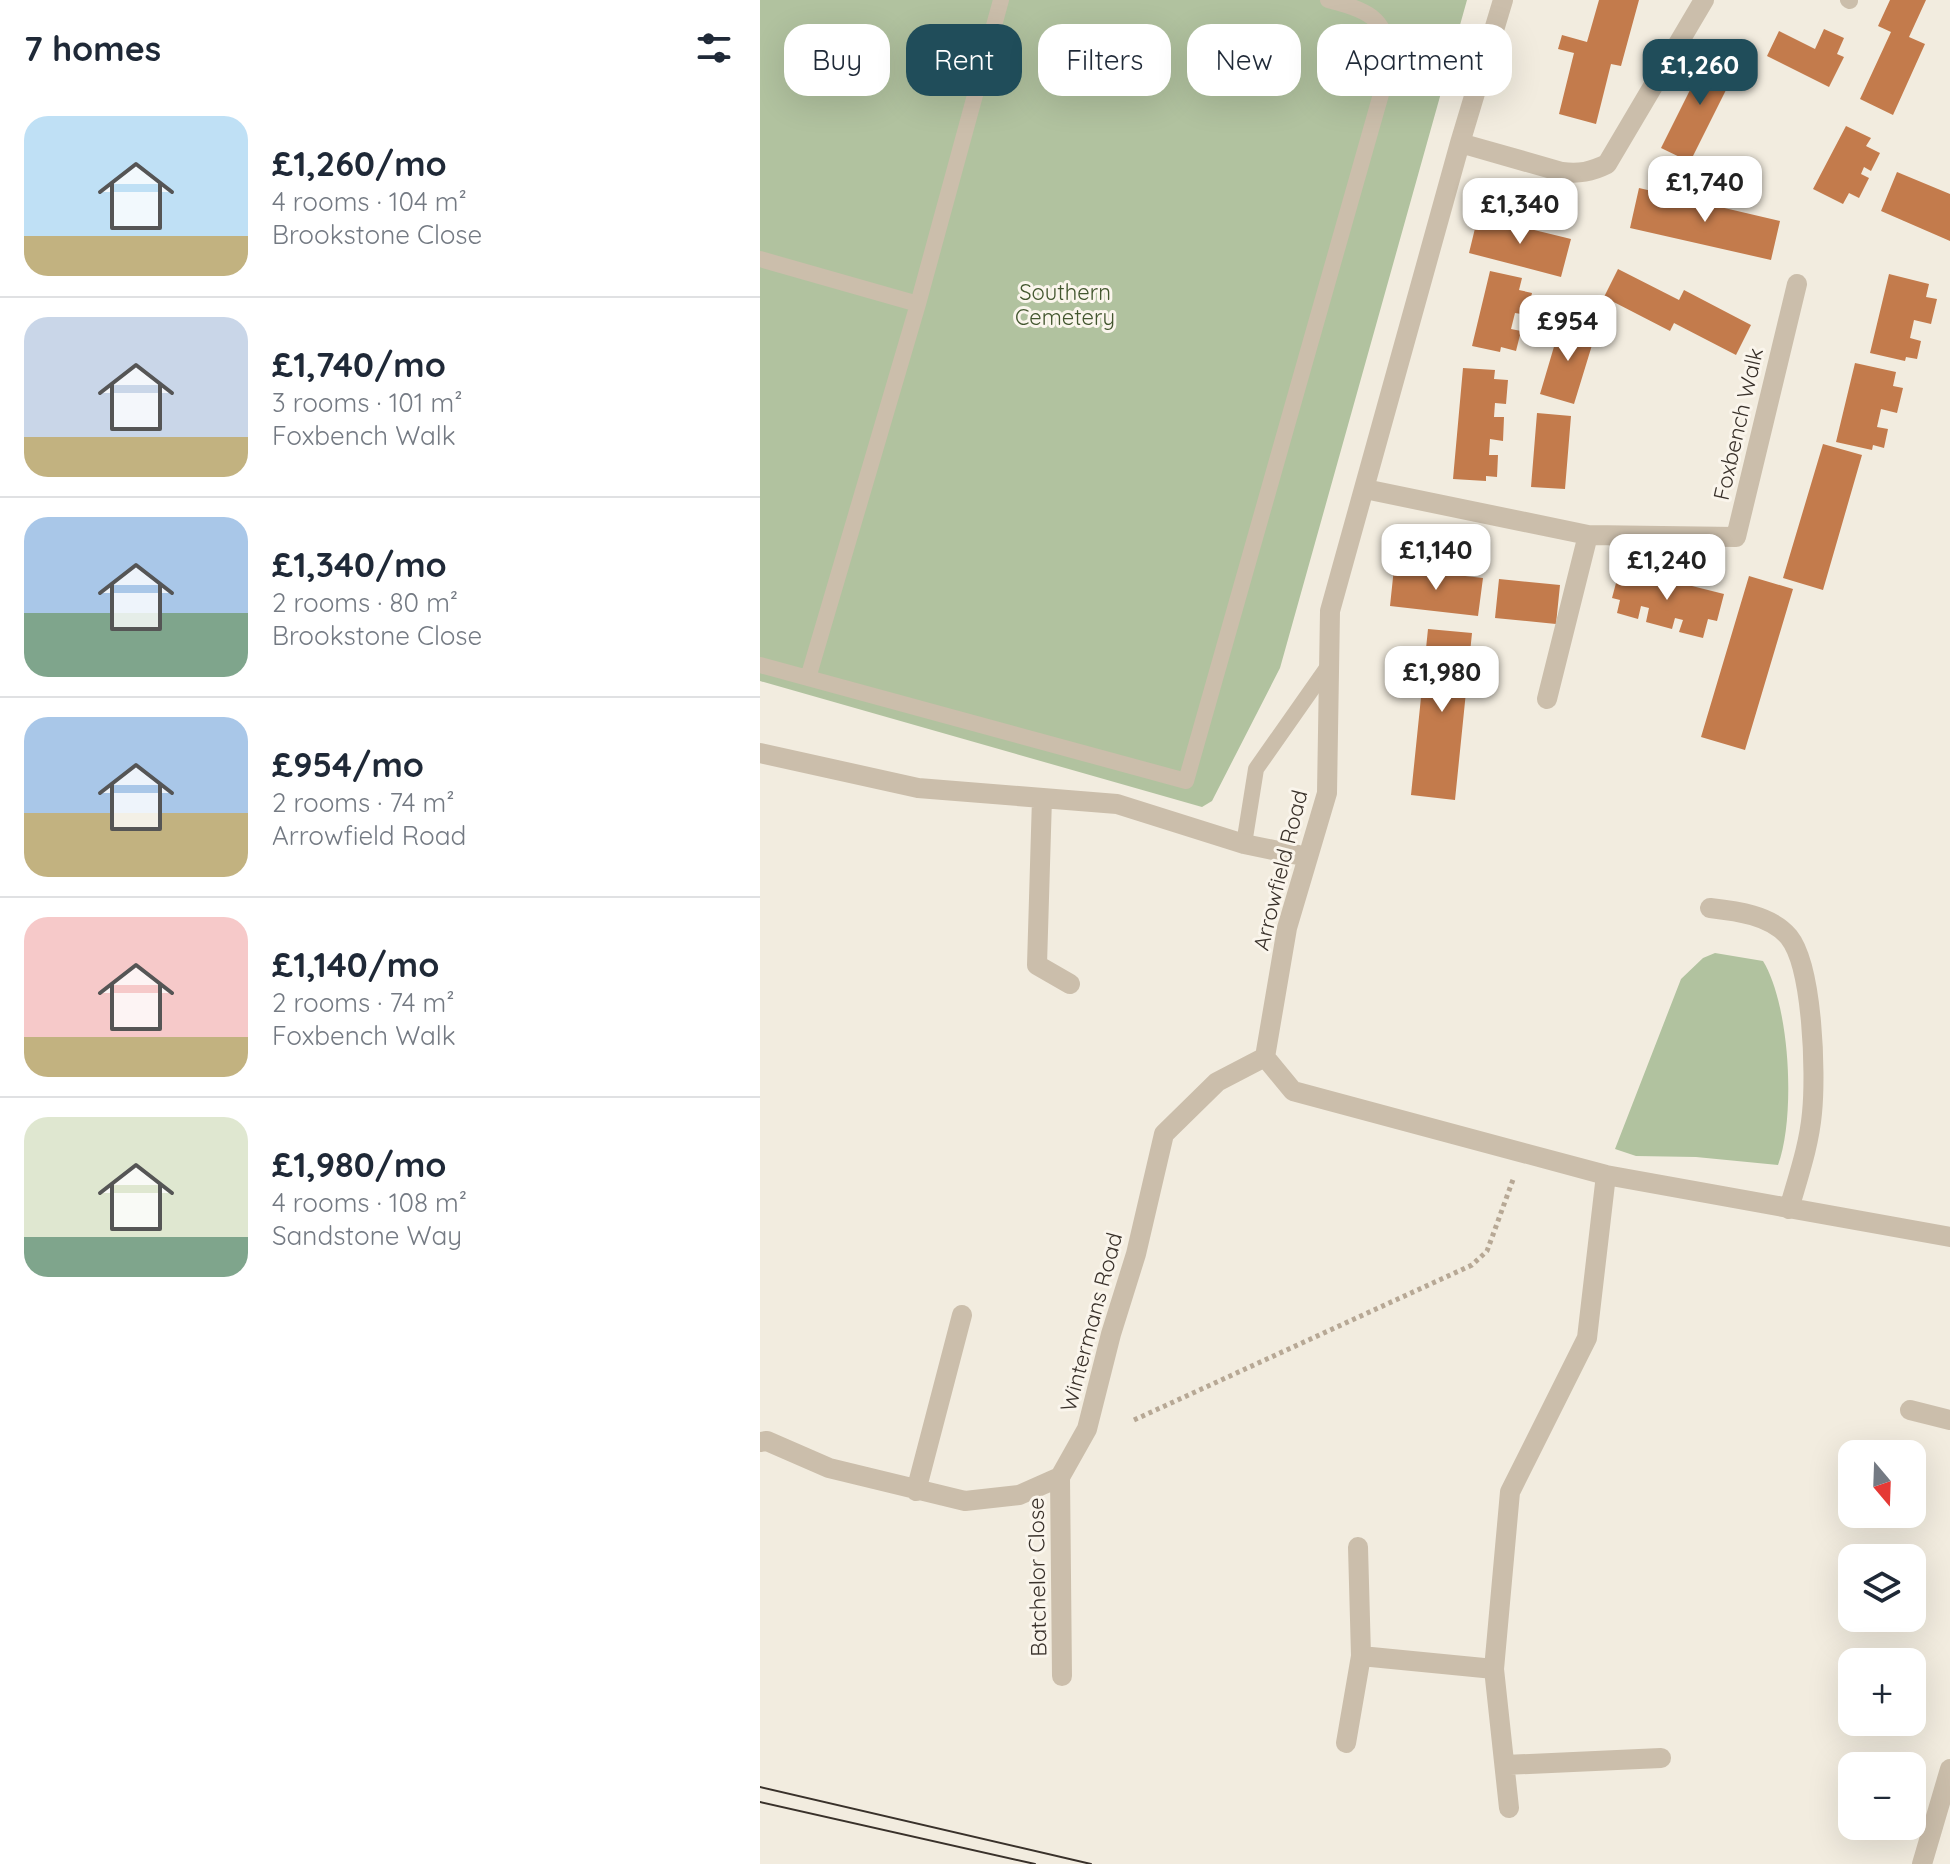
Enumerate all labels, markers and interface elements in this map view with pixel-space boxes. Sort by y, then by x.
chip: Buy [784,24,890,96]
chip: Rent [906,24,1022,96]
chip: Filters [1038,24,1171,96]
chip: New [1187,24,1301,96]
chip: Apartment [1317,24,1512,96]
icon: filters [692,26,736,70]
text: 7 homes [24,27,161,70]
pin: £1,260 [1635,39,1765,107]
text: £1,260 [1661,48,1739,81]
text: £1,260/mo [272,142,447,185]
icon: home [88,148,184,244]
pin: £1,740 [1640,156,1770,224]
text: £1,740 [1666,165,1744,198]
pin: £1,340 [1455,178,1585,246]
text: 4 rooms · 104 m² [272,185,467,218]
text: £1,340 [1481,187,1559,220]
text: Brookstone Close [272,218,482,251]
park label: Southern Cemetery [1015,278,1115,331]
pin: £954 [1521,295,1615,363]
text: £954 [1537,304,1599,337]
text: £1,740/mo [272,343,446,386]
street label: Foxbench Walk [1707,345,1769,503]
icon: home [88,349,184,445]
text: 3 rooms · 101 m² [272,386,463,419]
text: Foxbench Walk [272,419,456,452]
pin: £1,140 [1371,524,1501,592]
text: £1,140 [1399,533,1473,566]
pin: £1,240 [1602,534,1732,602]
text: £1,340/mo [272,543,447,586]
text: £1,240 [1627,543,1707,576]
icon: home [88,549,184,645]
text: 2 rooms · 80 m² [272,586,458,619]
text: Brookstone Close [272,619,482,652]
pin: £1,980 [1377,646,1507,714]
text: £1,980 [1403,655,1481,688]
text: £954/mo [272,743,424,786]
icon: home [88,749,184,845]
text: 2 rooms · 74 m² [272,786,455,819]
street label: Arrowfield Road [1247,787,1313,953]
text: Arrowfield Road [272,819,466,852]
text: £1,140/mo [272,943,439,986]
icon: home [88,949,184,1045]
text: 2 rooms · 74 m² [272,986,455,1019]
text: Foxbench Walk [272,1019,456,1052]
text: £1,980/mo [272,1143,447,1186]
icon: home [88,1149,184,1245]
text: 4 rooms · 108 m² [272,1186,467,1219]
text: Sandstone Way [272,1219,462,1252]
street label: Wintermans Road [1054,1230,1128,1414]
north arrow [1838,1440,1926,1528]
map controls [1838,1440,1926,1840]
street label: Batchelor Close [1022,1497,1052,1657]
button: layers [1838,1544,1926,1632]
button: + [1838,1648,1926,1736]
button: − [1838,1752,1926,1840]

